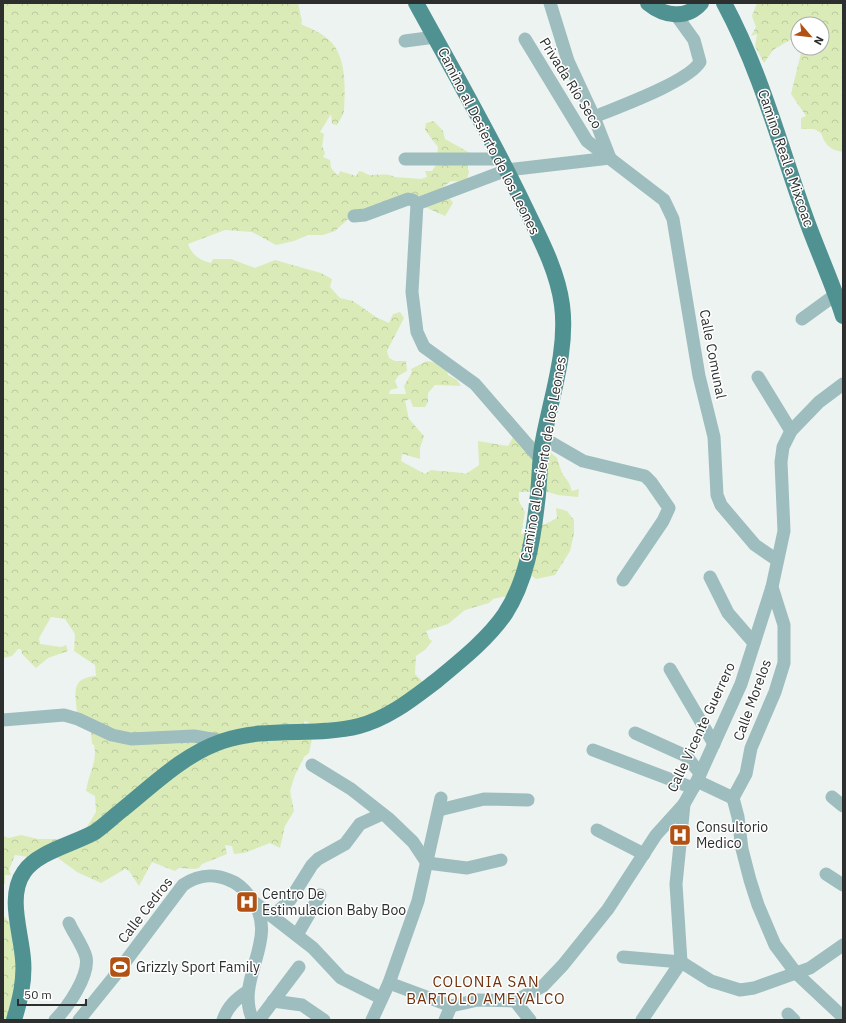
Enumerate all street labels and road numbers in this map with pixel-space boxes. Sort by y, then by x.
street label: Privada Río Seco [536,34,606,132]
street label: Camino al Desierto de los Leones [434,44,544,238]
street label: Camino Real a Mixcoac [754,87,818,229]
street label: Calle Comunal [696,308,731,400]
street label: Camino al Desierto de los Leones [516,355,570,563]
street label: Calle Morelos [729,657,775,743]
street label: Calle Vicente Guerrero [663,659,739,795]
street label: Calle Cedros [114,873,176,947]

